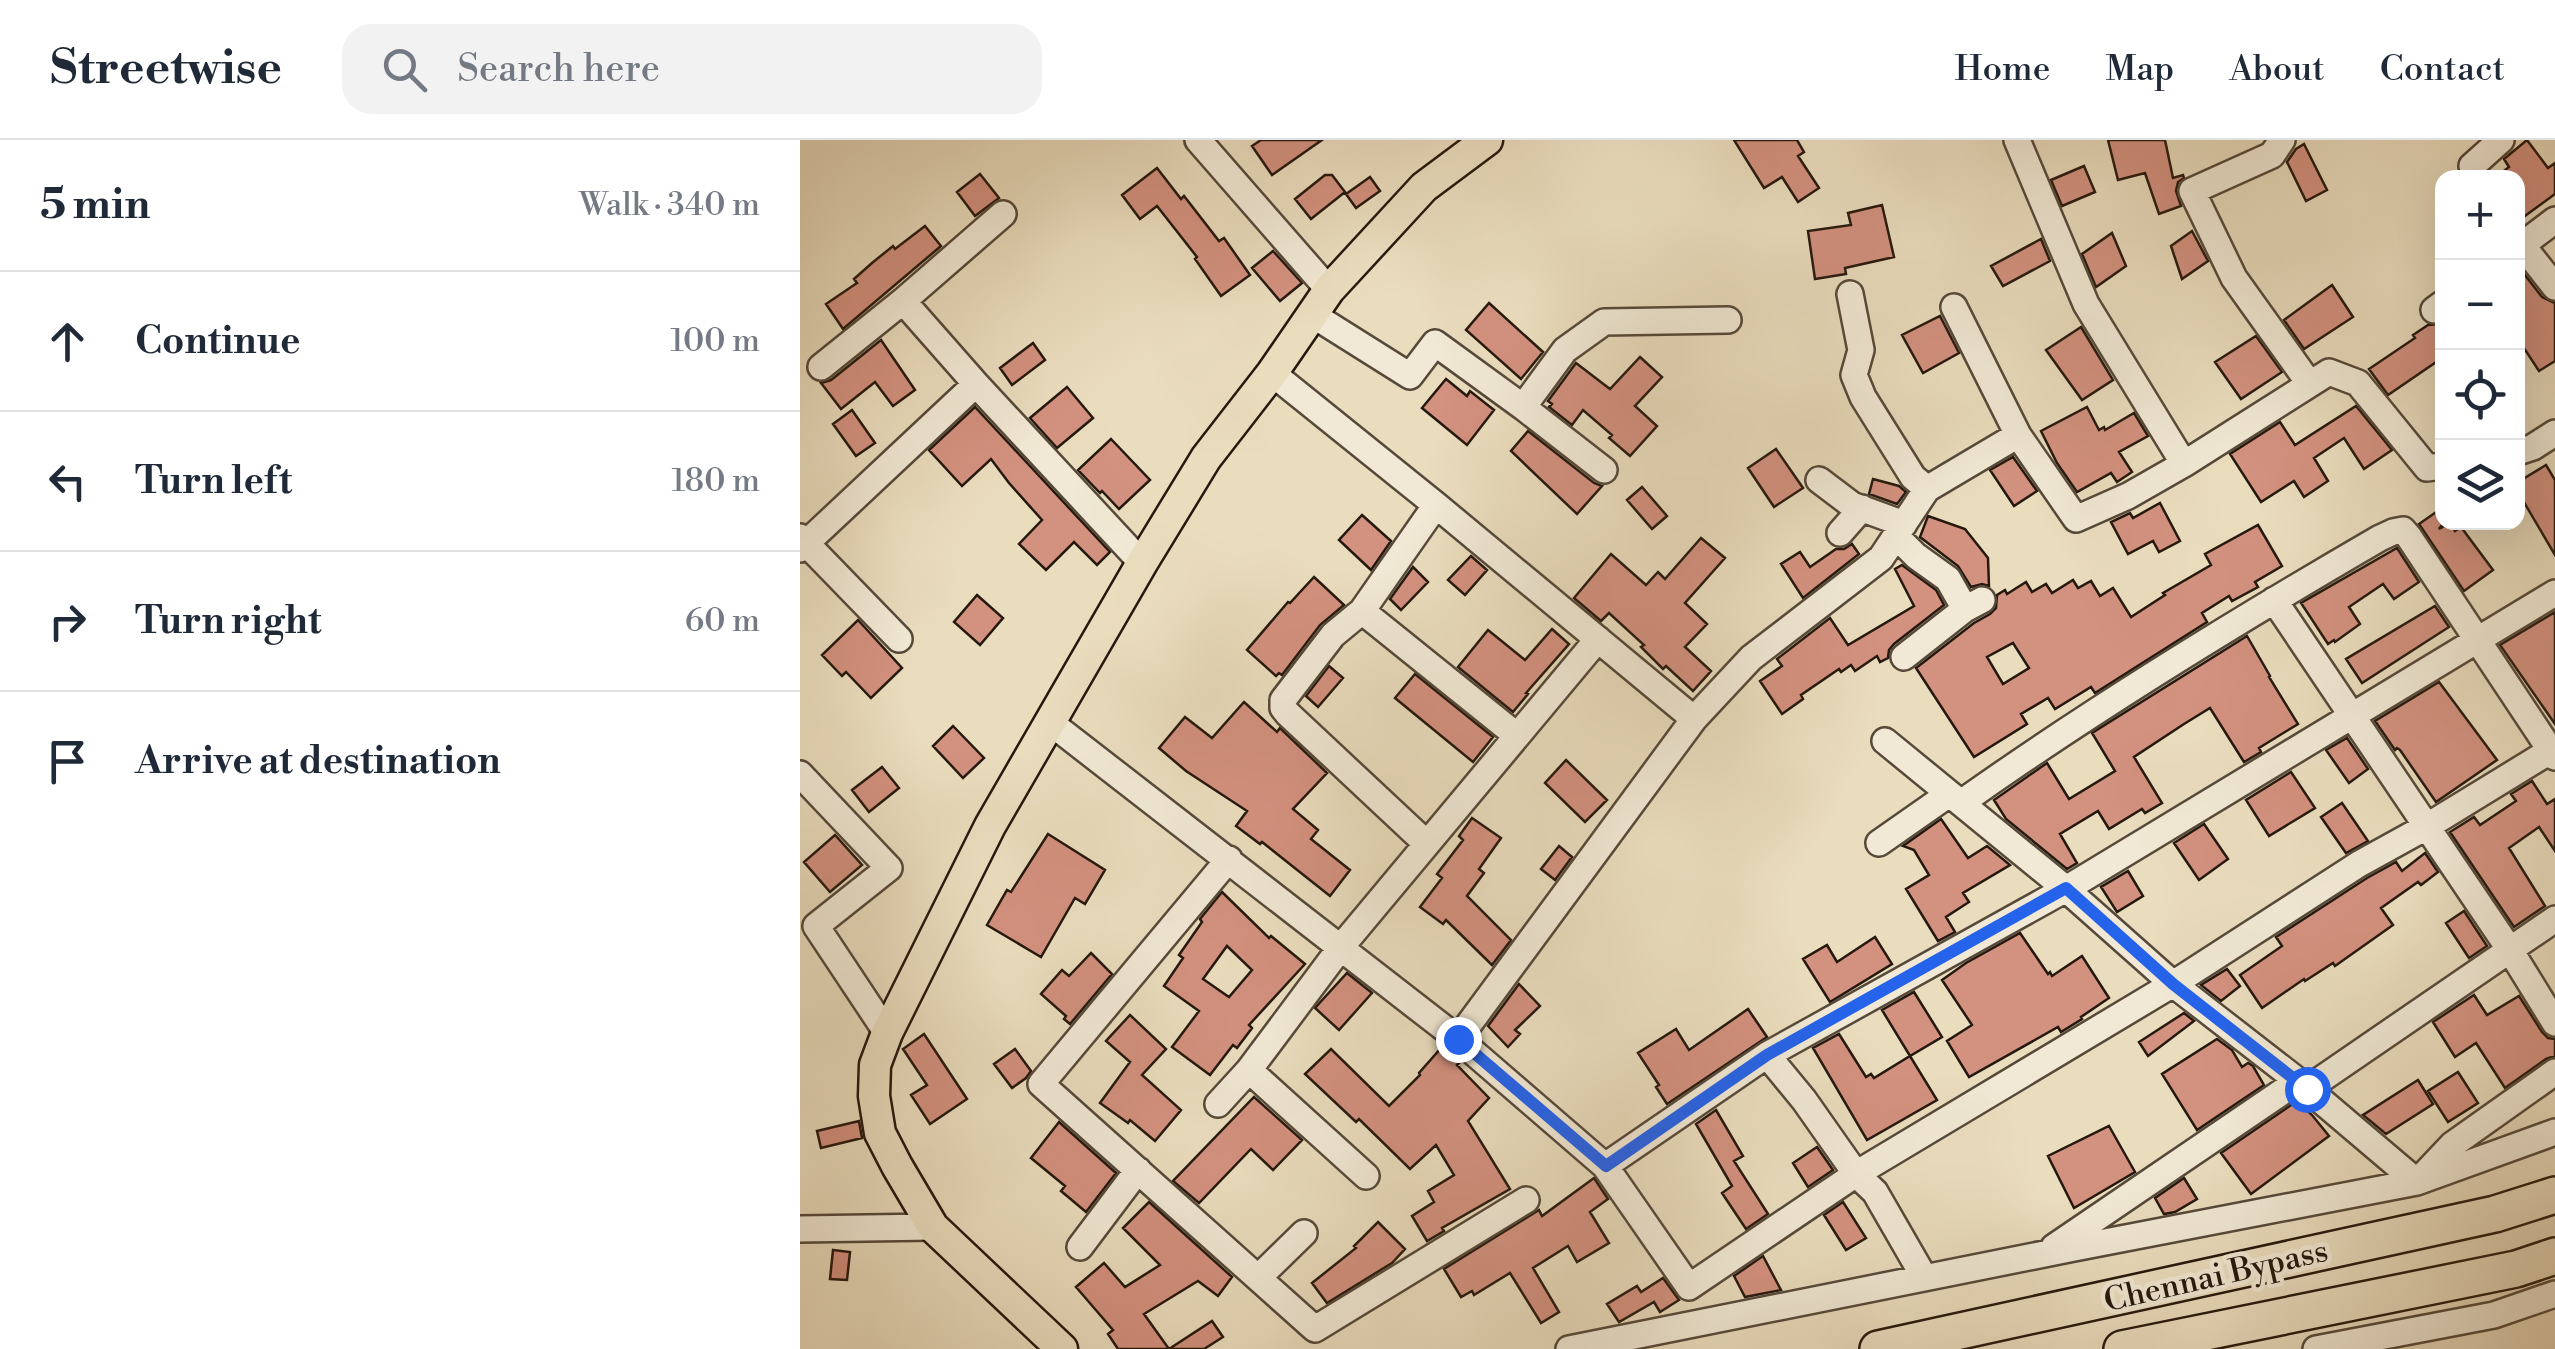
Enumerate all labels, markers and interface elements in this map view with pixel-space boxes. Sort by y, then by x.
search box [342,24,1042,114]
text: Streetwise [50,39,282,99]
icon: search [377,42,432,97]
text: Search here [457,46,660,93]
text: Home [1954,48,2050,91]
text: Map [2105,48,2174,91]
text: About [2229,48,2325,91]
text: Contact [2380,48,2505,91]
map controls [2435,170,2525,530]
button: + [2435,170,2525,260]
text: 5 min [40,179,150,232]
text: Walk · 340 m [579,185,760,225]
button: − [2435,260,2525,350]
icon: ahead [40,314,95,369]
text: Continue [135,318,300,365]
text: 100 m [670,321,760,361]
button: locate [2435,350,2525,440]
button: layers [2435,440,2525,530]
icon: left [40,454,95,509]
text: Turn left [135,458,292,505]
text: 180 m [671,461,760,501]
icon: right [40,594,95,649]
text: Turn right [135,598,321,645]
text: 60 m [685,601,760,641]
icon: arrive [40,734,95,789]
text: Arrive at destination [135,738,501,785]
route end [1436,1017,1482,1063]
route start [2285,1067,2331,1113]
street label: Chennai Bypass [2100,1231,2332,1321]

